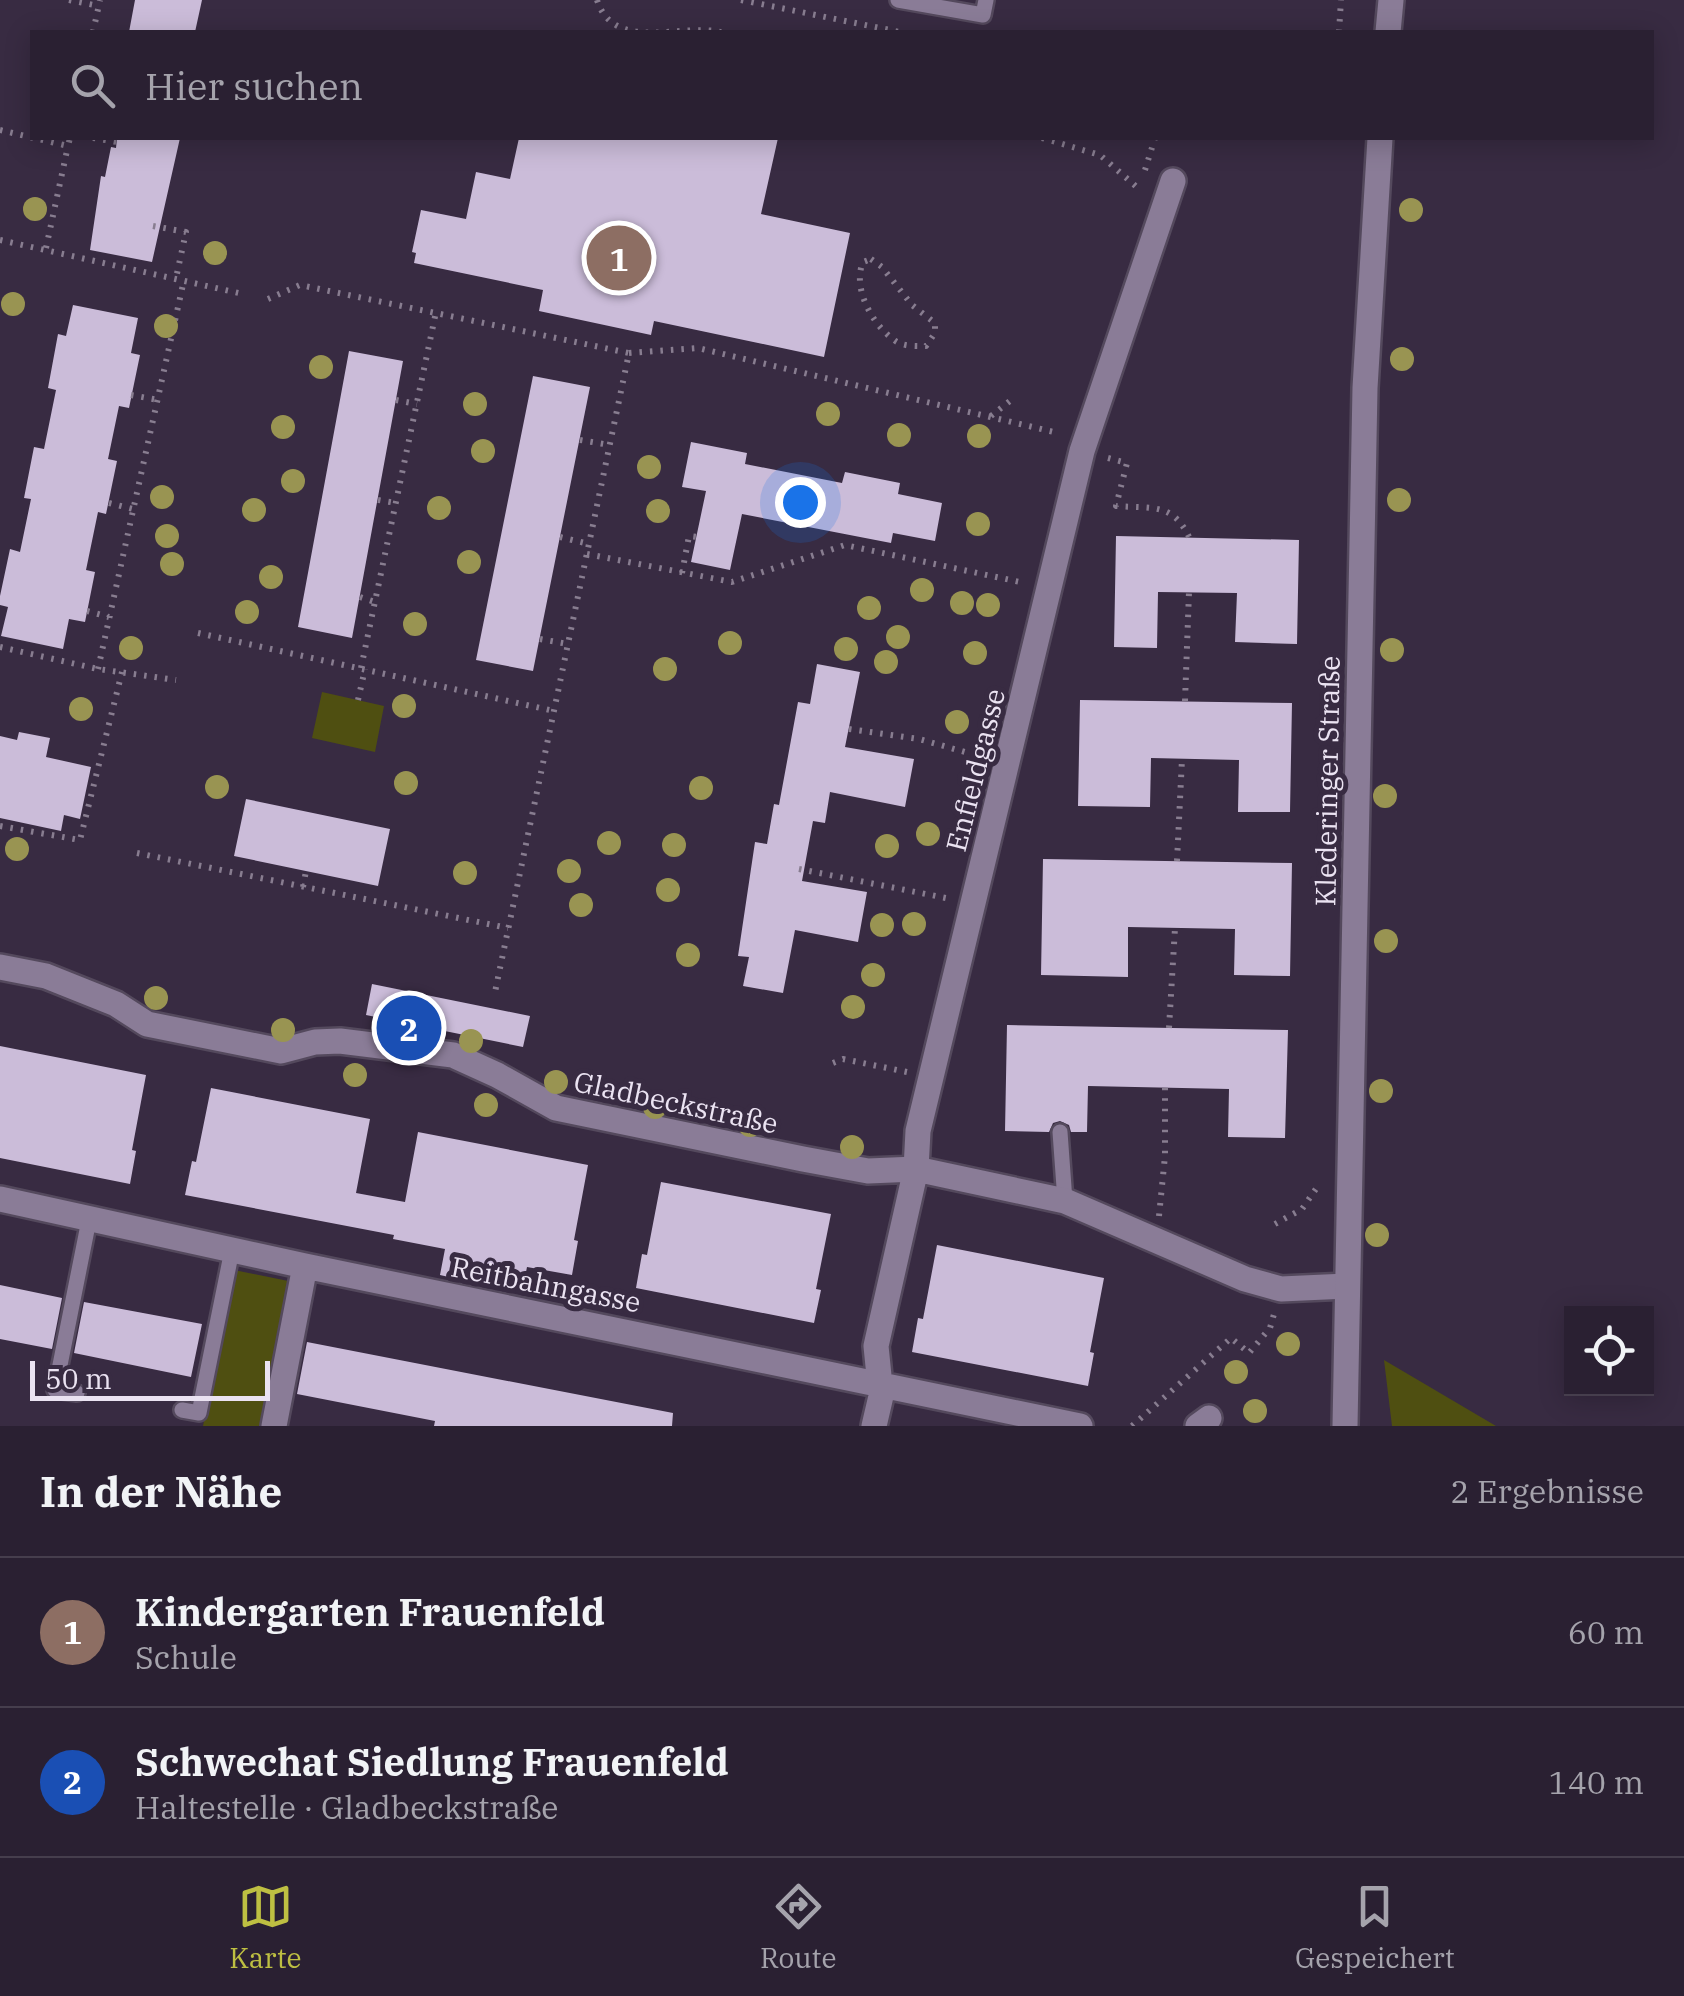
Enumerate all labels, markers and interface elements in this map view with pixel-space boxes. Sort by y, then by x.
search box [30,30,1654,140]
icon: search [65,58,120,113]
text: Hier suchen [145,61,363,110]
pin: 1 [586,220,652,296]
your location [775,477,826,528]
street label: Klederinger Straße [1306,655,1348,907]
street label: Enfieldgasse [937,685,1013,855]
pin: 2 [376,990,442,1066]
street label: Gladbeckstraße [571,1062,781,1142]
street label: Reitbahngasse [448,1247,644,1321]
map controls [1564,1306,1654,1396]
button: locate [1564,1306,1654,1396]
scale bar [30,1356,270,1400]
text: 50 m [45,1360,112,1397]
text: In der Nähe [40,1464,282,1519]
text: 2 Ergebnisse [1450,1470,1644,1512]
text: Kindergarten Frauenfeld [135,1587,605,1636]
text: 1 [63,1611,82,1653]
text: 60 m [1568,1611,1644,1653]
text: Schule [135,1636,237,1678]
text: Schwechat Siedlung Frauenfeld [135,1737,729,1786]
text: 2 [63,1761,82,1803]
text: 140 m [1548,1761,1644,1803]
text: Haltestelle · Gladbeckstraße [135,1786,559,1828]
tab: Karte [229,1879,302,1976]
tab: Route [760,1879,837,1976]
tab: Gespeichert [1295,1879,1455,1976]

